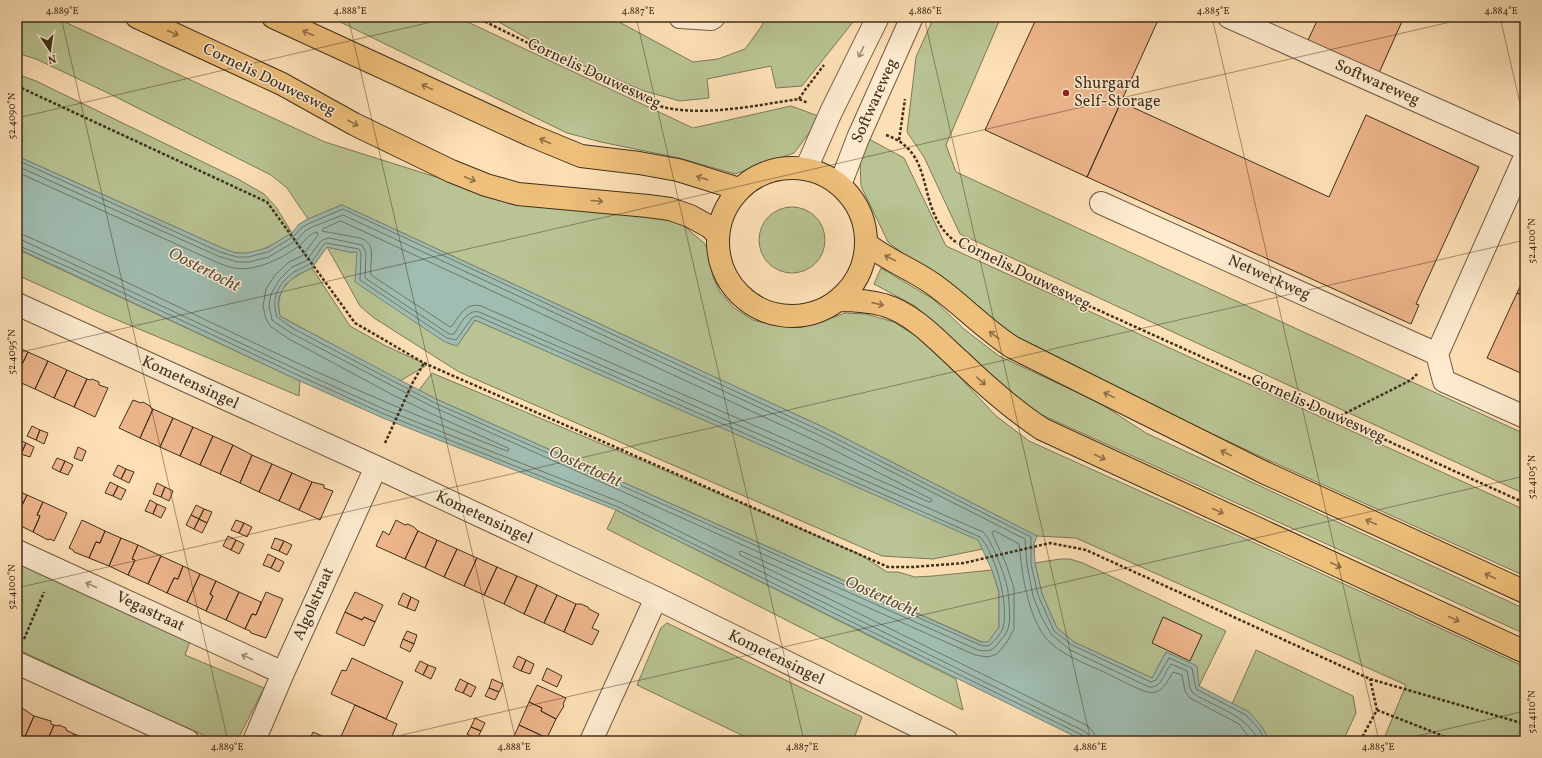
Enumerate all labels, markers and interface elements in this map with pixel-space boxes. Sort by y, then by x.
text: 4.889°E [45,4,79,18]
text: 4.888°E [333,4,367,18]
text: 4.887°E [621,4,655,18]
text: 4.886°E [908,4,942,18]
text: 4.885°E [1197,4,1229,18]
text: 4.884°E [1484,4,1518,18]
one-way arrow [303,29,315,36]
north arrow [30,30,70,70]
one-way arrow [166,30,178,37]
street label: Cornelis Douwesweg [523,33,665,115]
street label: Cornelis Douwesweg [199,38,339,122]
one-way arrow [856,46,864,58]
text: N [46,50,57,66]
street label: Softwareweg [1331,54,1423,112]
street label: Softwareweg [846,55,904,147]
place label: Shurgard Self-Storage [1074,73,1161,113]
one-way arrow [421,83,433,91]
marker: Shurgard Self-Storage [1061,88,1071,98]
text: 52.4090°N [5,92,19,139]
one-way arrow [347,119,359,127]
one-way arrow [539,137,551,145]
one-way arrow [696,174,709,181]
one-way arrow [464,175,476,183]
one-way arrow [590,197,603,205]
text: 52.4100°N [1525,218,1539,264]
street label: Cornelis Douwesweg [954,232,1094,316]
water label: Oostertocht [164,242,244,298]
street label: Netwerkweg [1224,250,1314,306]
one-way arrow [884,254,896,262]
one-way arrow [871,300,884,308]
text: 52.4095°N [5,329,19,375]
one-way arrow [989,331,1000,339]
street label: Kometensingel [138,351,242,415]
street label: Cornelis Douwesweg [1247,369,1389,449]
one-way arrow [976,376,986,385]
one-way arrow [1104,391,1116,399]
water label: Oostertocht [545,441,626,494]
one-way arrow [1220,449,1232,457]
one-way arrow [1093,454,1105,461]
text: 52.4105°N [1525,454,1539,499]
street label: Kometensingel [432,486,536,550]
one-way arrow [1211,508,1223,515]
one-way arrow [1366,517,1378,525]
one-way arrow [1329,562,1341,569]
text: 52.4100°N [5,564,19,610]
street label: Algolstraat [288,564,340,644]
water label: Oostertocht [841,571,922,624]
one-way arrow [1484,572,1496,579]
one-way arrow [85,581,97,588]
street label: Vegastraat [112,586,188,638]
one-way arrow [1448,616,1460,623]
street label: Kometensingel [724,625,828,691]
one-way arrow [242,653,254,660]
text: 52.4110°N [1525,690,1539,734]
text: 4.889°E [210,740,244,754]
text: 4.888°E [497,740,531,754]
text: 4.887°E [785,740,819,754]
text: 4.886°E [1073,740,1107,754]
text: 4.885°E [1362,740,1394,754]

